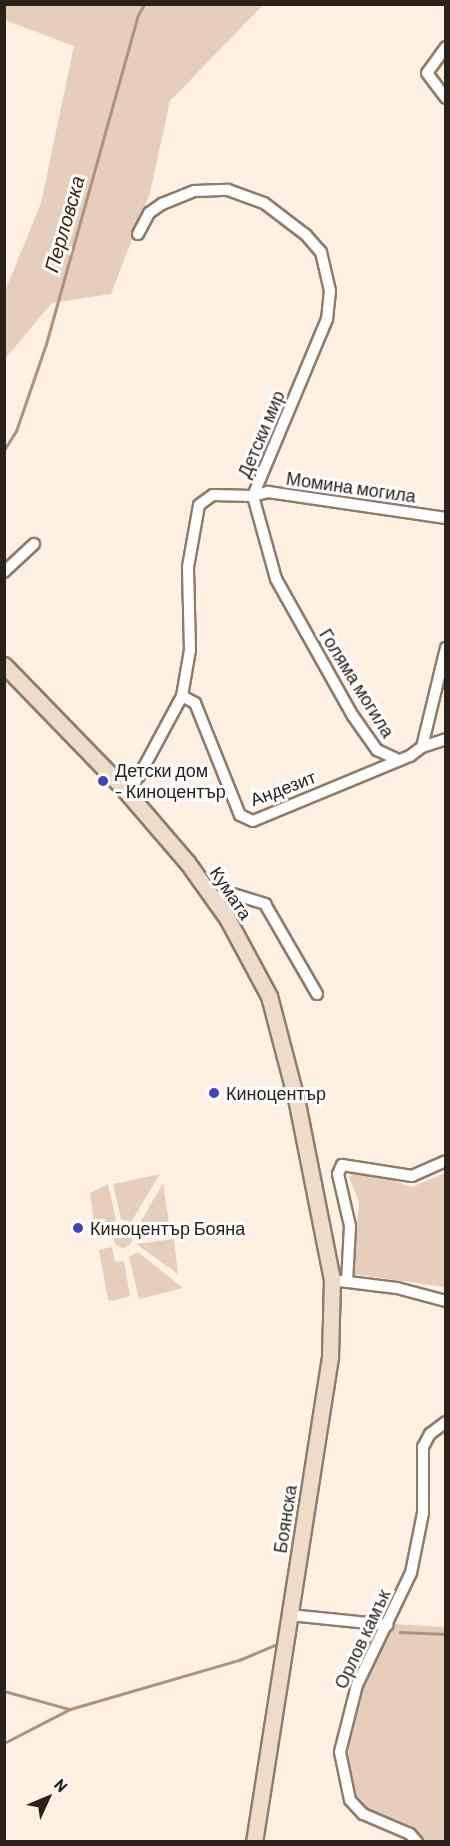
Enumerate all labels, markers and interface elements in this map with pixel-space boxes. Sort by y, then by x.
water label: Перловска [39,173,89,275]
street label: Детски мир [233,387,289,481]
street label: Момина могила [285,467,417,507]
street label: Голяма могила [315,625,399,741]
place label: Детски дом - Киноцентър [115,760,226,802]
street label: Андезит [247,766,319,810]
marker: Детски дом - Киноцентър [96,774,110,788]
street label: Кумата [205,862,257,924]
place label: Киноцентър [226,1082,326,1104]
marker: Киноцентър [207,1086,221,1100]
place label: Киноцентър Бояна [90,1217,245,1239]
marker: Киноцентър Бояна [71,1221,85,1235]
street label: Боянска [269,1483,301,1555]
street label: Орлов камък [330,1586,394,1692]
north arrow [18,1768,78,1828]
text: N [51,1775,72,1796]

